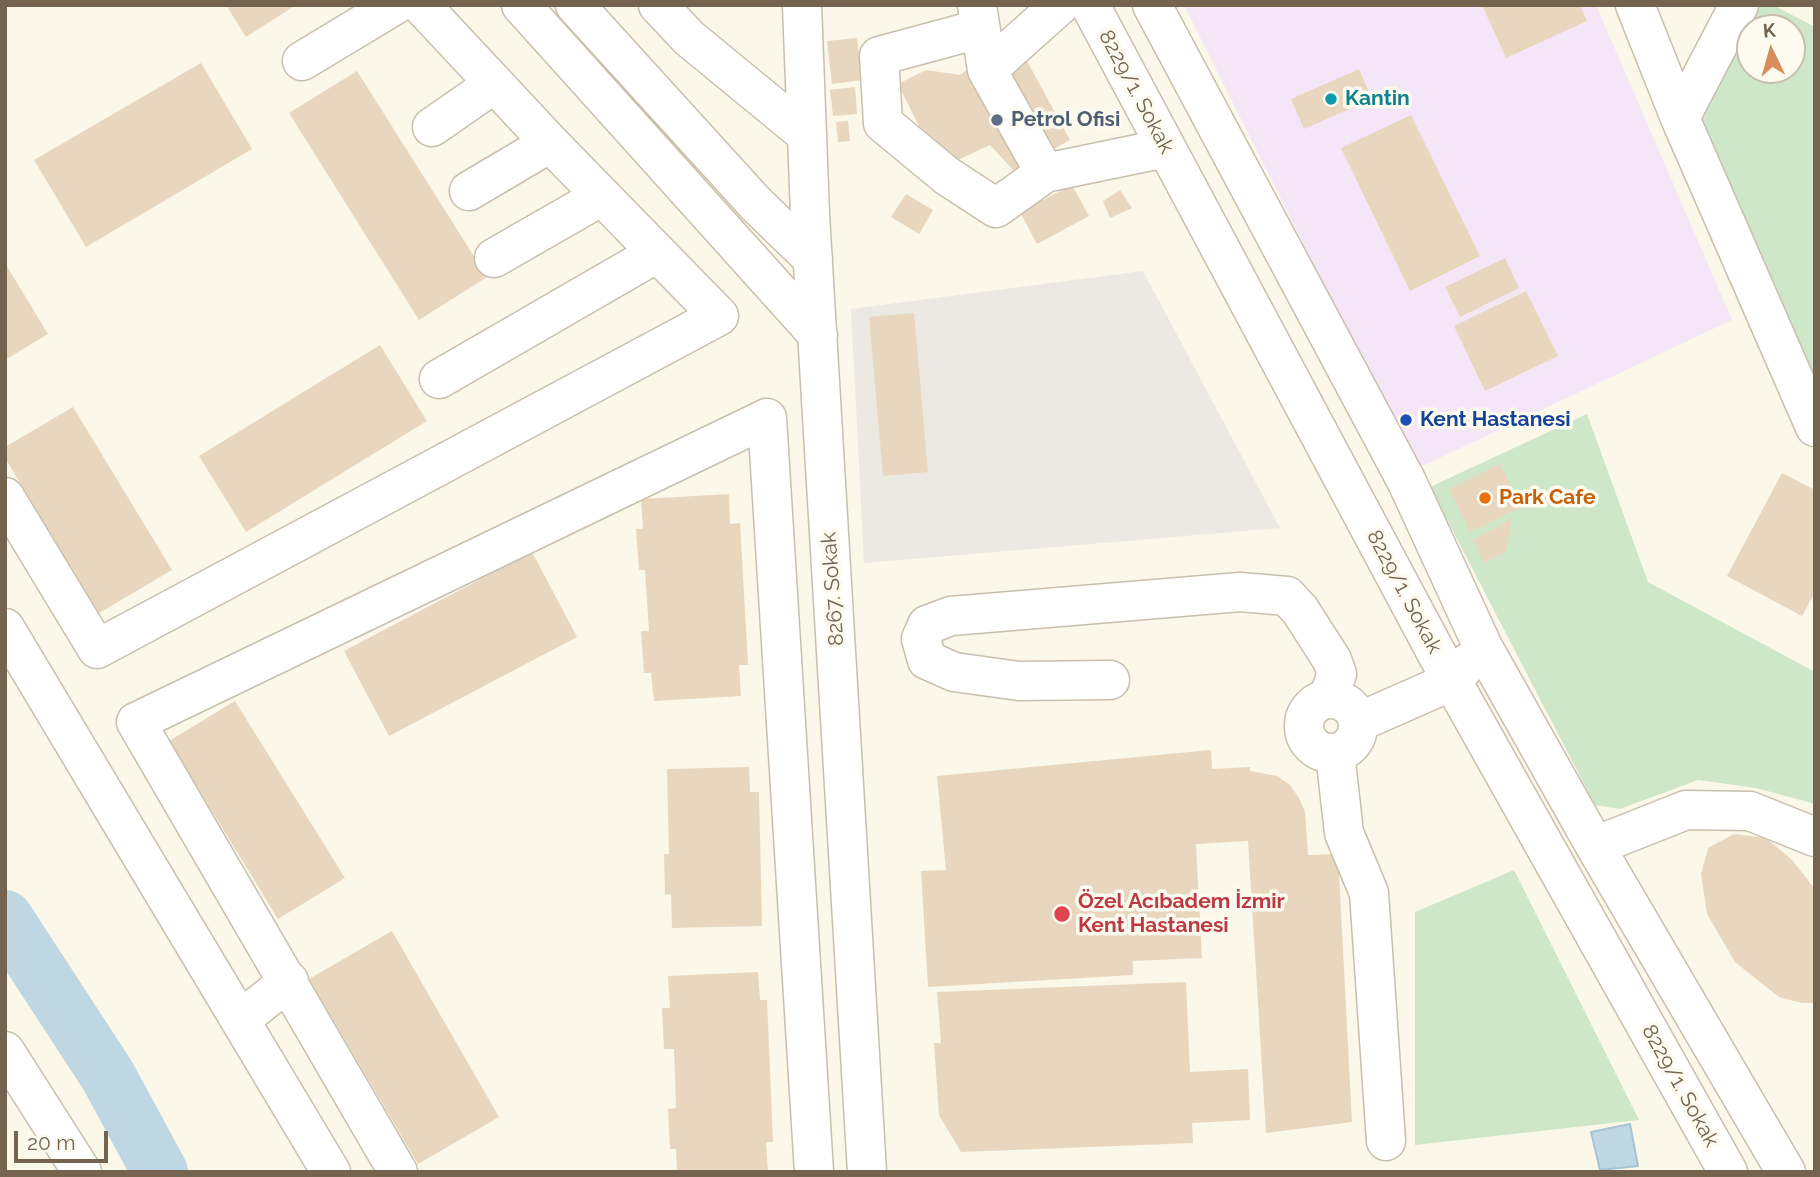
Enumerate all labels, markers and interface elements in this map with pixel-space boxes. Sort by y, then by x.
north arrow [1736,14,1806,84]
text: K [1762,19,1777,42]
street label: 8229/1. Sokak [1093,26,1179,158]
place label: Kantin [1345,86,1410,112]
marker: Kantin [1323,91,1339,107]
place label: Petrol Ofisi [1011,107,1120,133]
marker: Petrol Ofisi [989,112,1005,128]
place label: Kent Hastanesi [1420,407,1571,433]
marker: Kent Hastanesi [1398,412,1414,428]
place label: Park Cafe [1499,485,1596,511]
marker: Park Cafe [1477,490,1493,506]
street label: 8229/1. Sokak [1361,526,1447,658]
street label: 8267. Sokak [816,531,850,647]
place label: Özel Acıbadem İzmir Kent Hastanesi [1078,889,1285,939]
marker: Özel Acıbadem İzmir Kent Hastanesi [1052,904,1072,924]
street label: 8229/1. Sokak [1636,1020,1724,1152]
scale bar [18,1118,112,1162]
text: 20 m [27,1130,75,1155]

